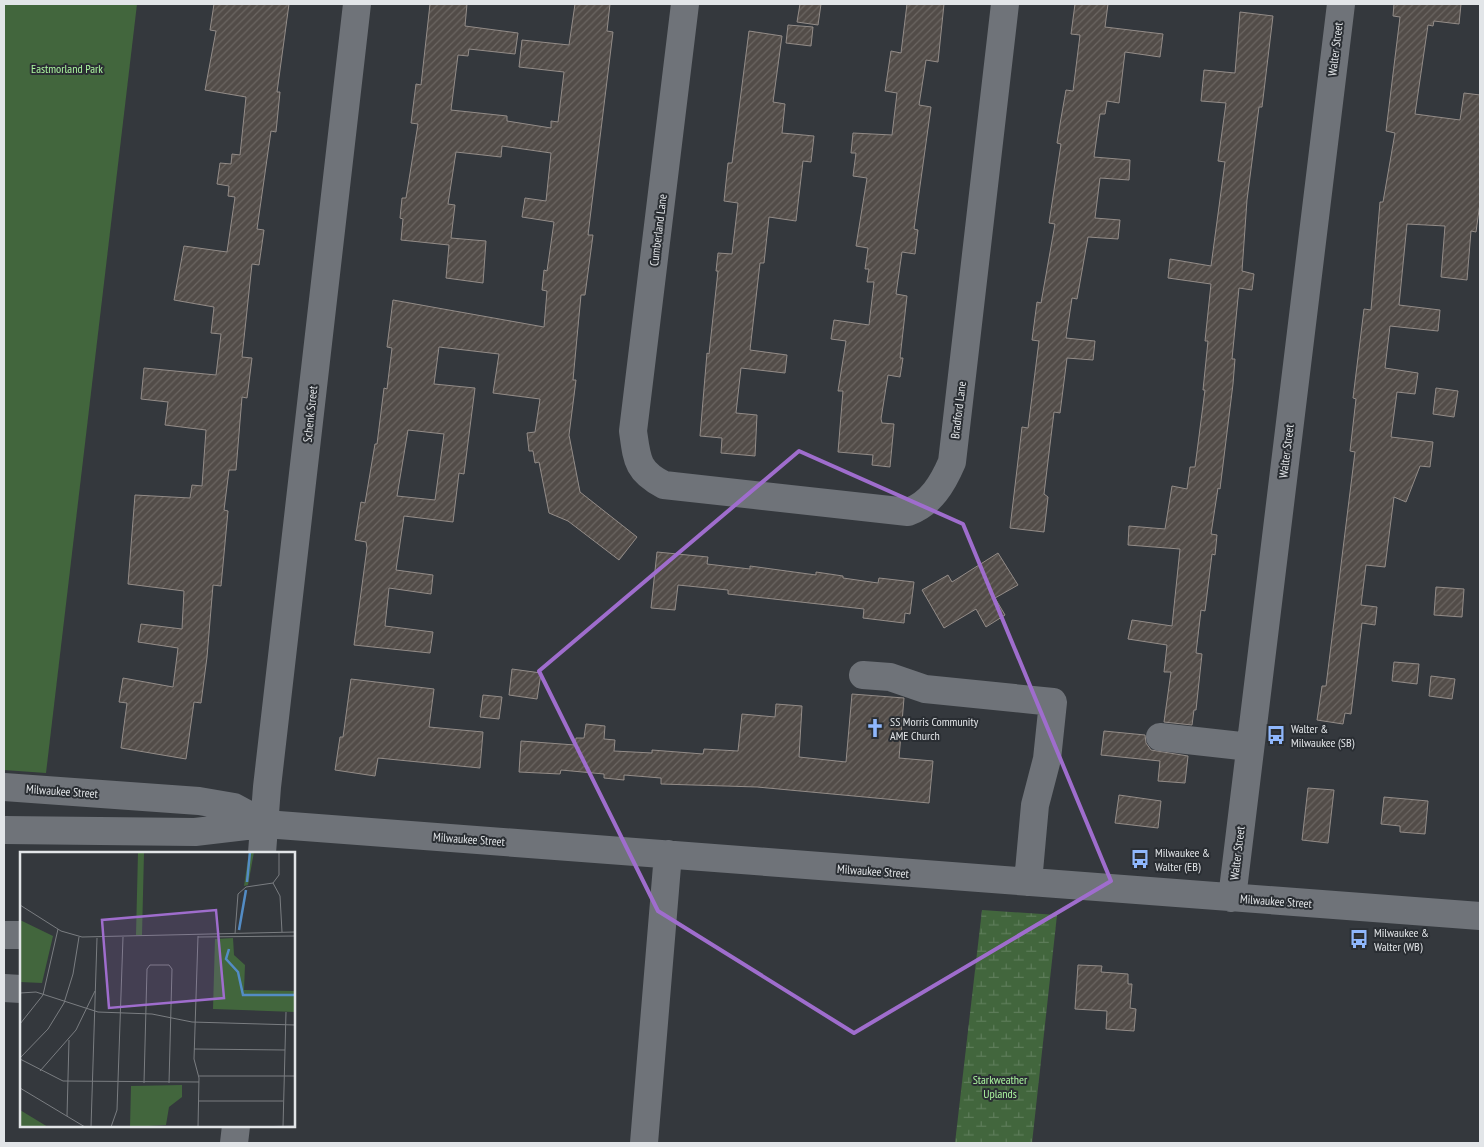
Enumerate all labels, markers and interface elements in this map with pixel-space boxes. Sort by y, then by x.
street label: Walter Street [1324,21,1346,77]
park label: Eastmorland Park [31,61,103,76]
street label: Cumberland Lane [646,193,670,267]
street label: Bradford Lane [947,380,969,440]
street label: Schenk Street [300,384,320,443]
street label: Walter Street [1275,423,1297,479]
place label: SS Morris Community AME Church [890,714,979,743]
church icon: SS Morris Community AME Church [864,717,886,739]
place label: Walter & Milwaukee (SB) [1291,721,1355,750]
bus stop icon: Walter & Milwaukee (SB) [1265,724,1287,746]
street label: Milwaukee Street [26,781,99,801]
street label: Walter Street [1226,825,1248,881]
street label: Milwaukee Street [433,829,506,849]
place label: Milwaukee & Walter (EB) [1155,845,1210,874]
bus stop icon: Milwaukee & Walter (EB) [1129,848,1151,870]
inset map [20,852,295,1127]
street label: Milwaukee Street [837,861,910,881]
street label: Milwaukee Street [1240,891,1313,911]
place label: Milwaukee & Walter (WB) [1374,925,1429,954]
bus stop icon: Milwaukee & Walter (WB) [1348,928,1370,950]
park label: Starkweather Uplands [973,1072,1028,1101]

